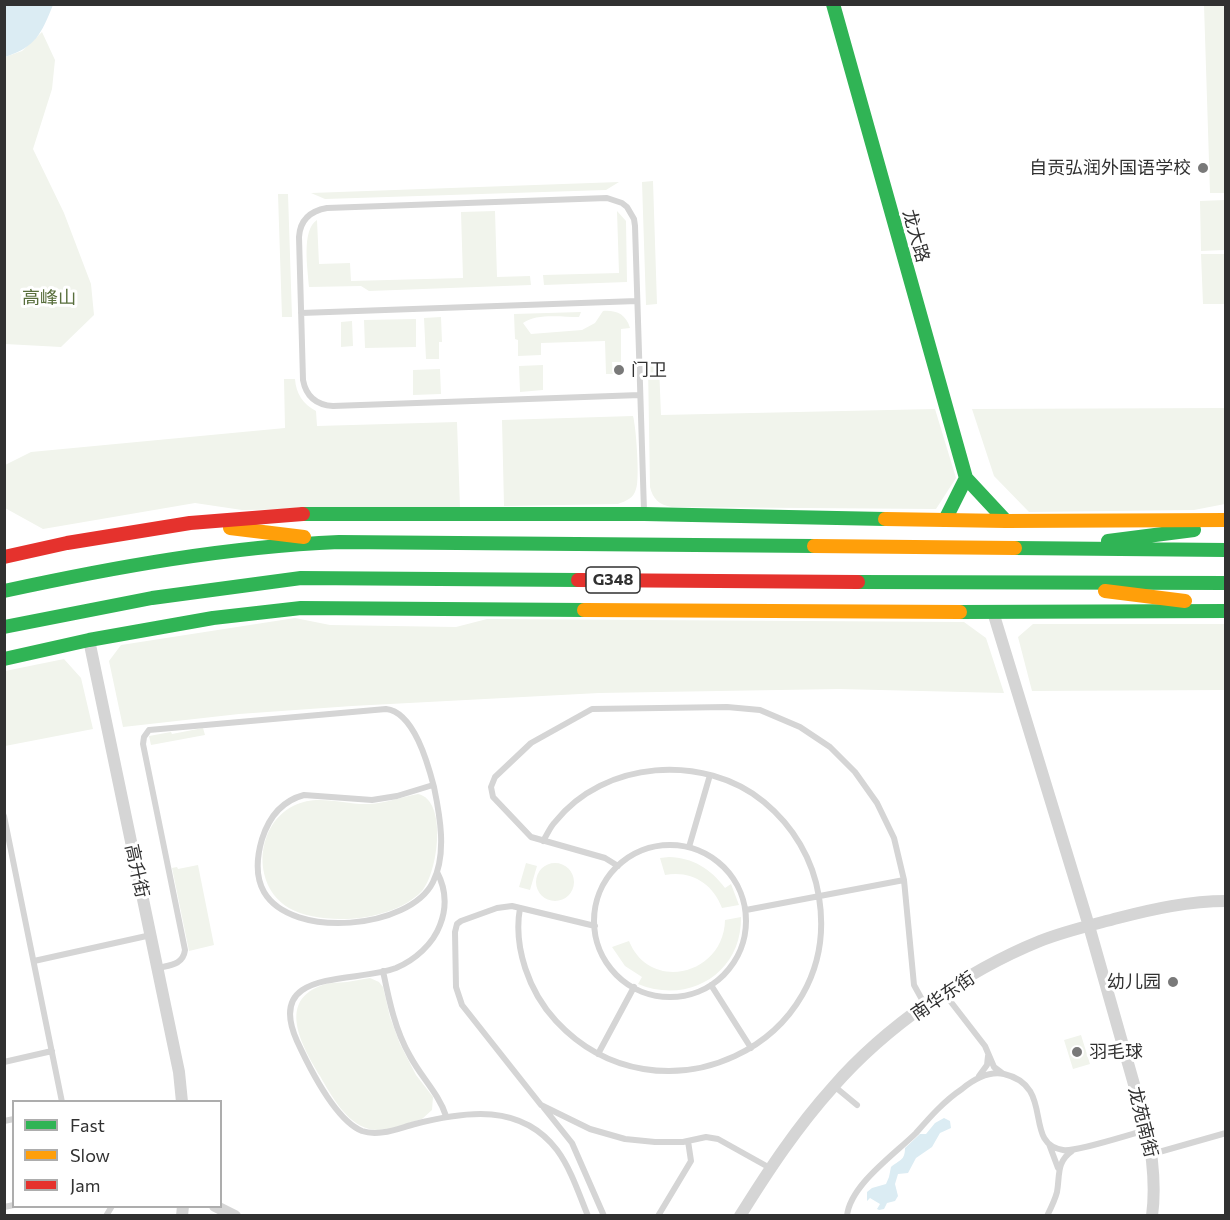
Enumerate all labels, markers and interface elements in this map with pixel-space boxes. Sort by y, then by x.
place label: 自贡弘润外国语学校 [1029,157,1191,179]
marker: 自贡弘润外国语学校 [1196,161,1210,175]
street label: 龙大路 [898,207,934,265]
park label: 高峰山 [22,287,76,309]
place label: 门卫 [631,359,667,381]
marker: 门卫 [612,363,626,377]
road number: G348 [586,567,640,593]
street label: 高升街 [121,842,153,900]
street label: 南华东街 [907,967,979,1025]
place label: 幼儿园 [1107,971,1161,993]
marker: 幼儿园 [1166,975,1180,989]
place label: 羽毛球 [1089,1041,1143,1063]
marker: 羽毛球 [1070,1045,1084,1059]
street label: 龙苑南街 [1124,1084,1162,1160]
legend [12,1100,222,1208]
text: Fast [70,1114,105,1136]
text: Slow [70,1144,110,1166]
text: Jam [70,1174,100,1196]

